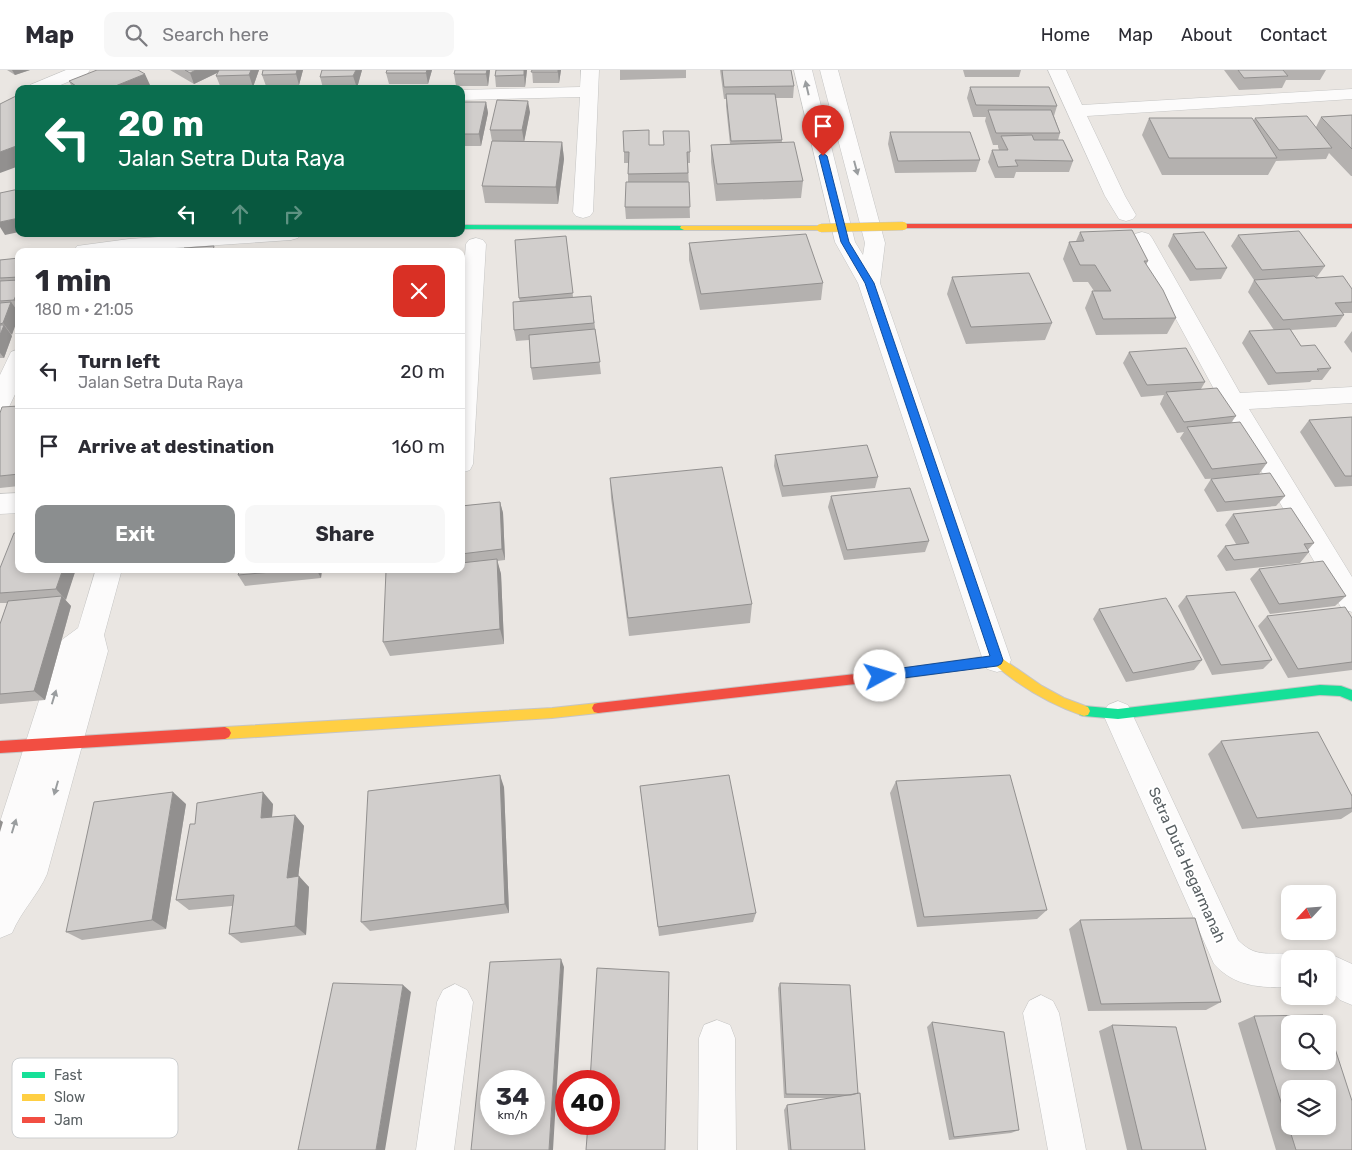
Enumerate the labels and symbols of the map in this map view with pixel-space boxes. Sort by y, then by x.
one-way arrow [803,81,811,96]
pin [802,105,844,156]
one-way arrow [852,160,860,175]
position arrow [853,649,905,701]
one-way arrow [51,689,59,704]
one-way arrow [51,781,59,796]
street label: Setra Duta Hegarmanah [1145,784,1229,946]
one-way arrow [11,818,19,833]
north arrow [1281,885,1336,940]
legend [12,1058,178,1138]
text: Fast [54,1067,83,1084]
speed limit sign: 40 [555,1070,620,1135]
text: Slow [54,1089,85,1106]
text: Jam [54,1112,83,1129]

